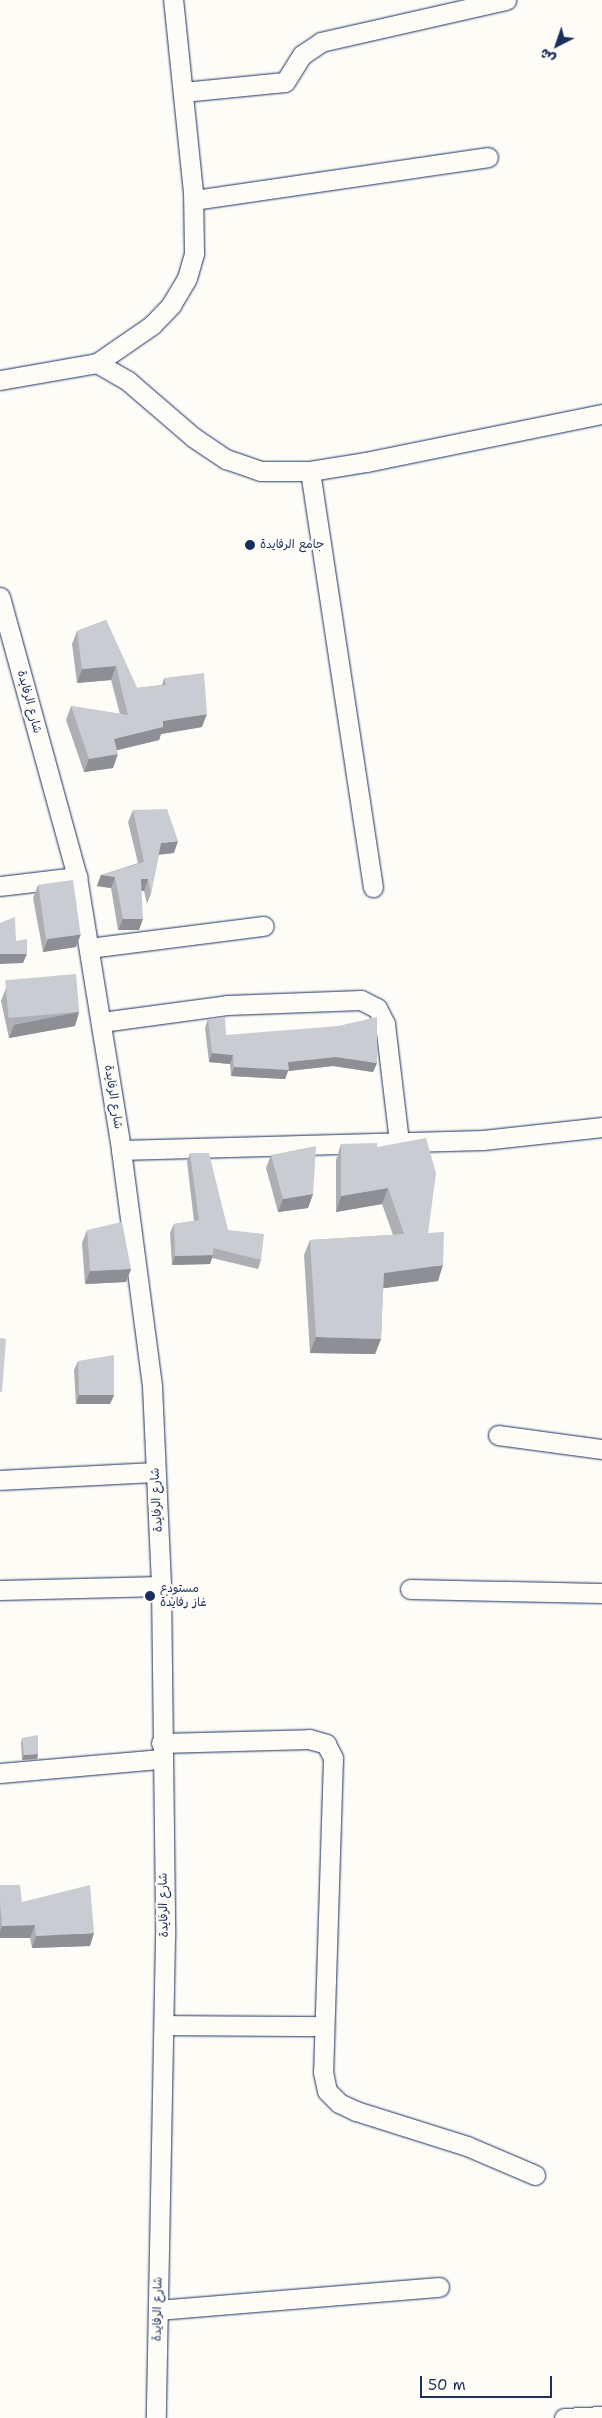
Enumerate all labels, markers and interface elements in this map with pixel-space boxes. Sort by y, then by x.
north arrow [532,20,582,70]
text: ش [535,44,559,68]
place label: جامع الرفايدة [260,538,324,552]
marker: جامع الرفايدة [244,539,256,551]
street label: شارع الرفايدة [14,669,44,735]
street label: شارع الرفايدة [101,1064,125,1130]
street label: شارع الرفايدة [148,1467,166,1533]
place label: مستودع غاز رفايدة [160,1582,207,1610]
marker: مستودع غاز رفايدة [144,1590,156,1602]
street label: شارع الرفايدة [156,1873,172,1937]
street label: شارع الرفايدة [150,2277,166,2341]
scale bar [422,2366,554,2398]
text: 50 m [428,2375,466,2395]

